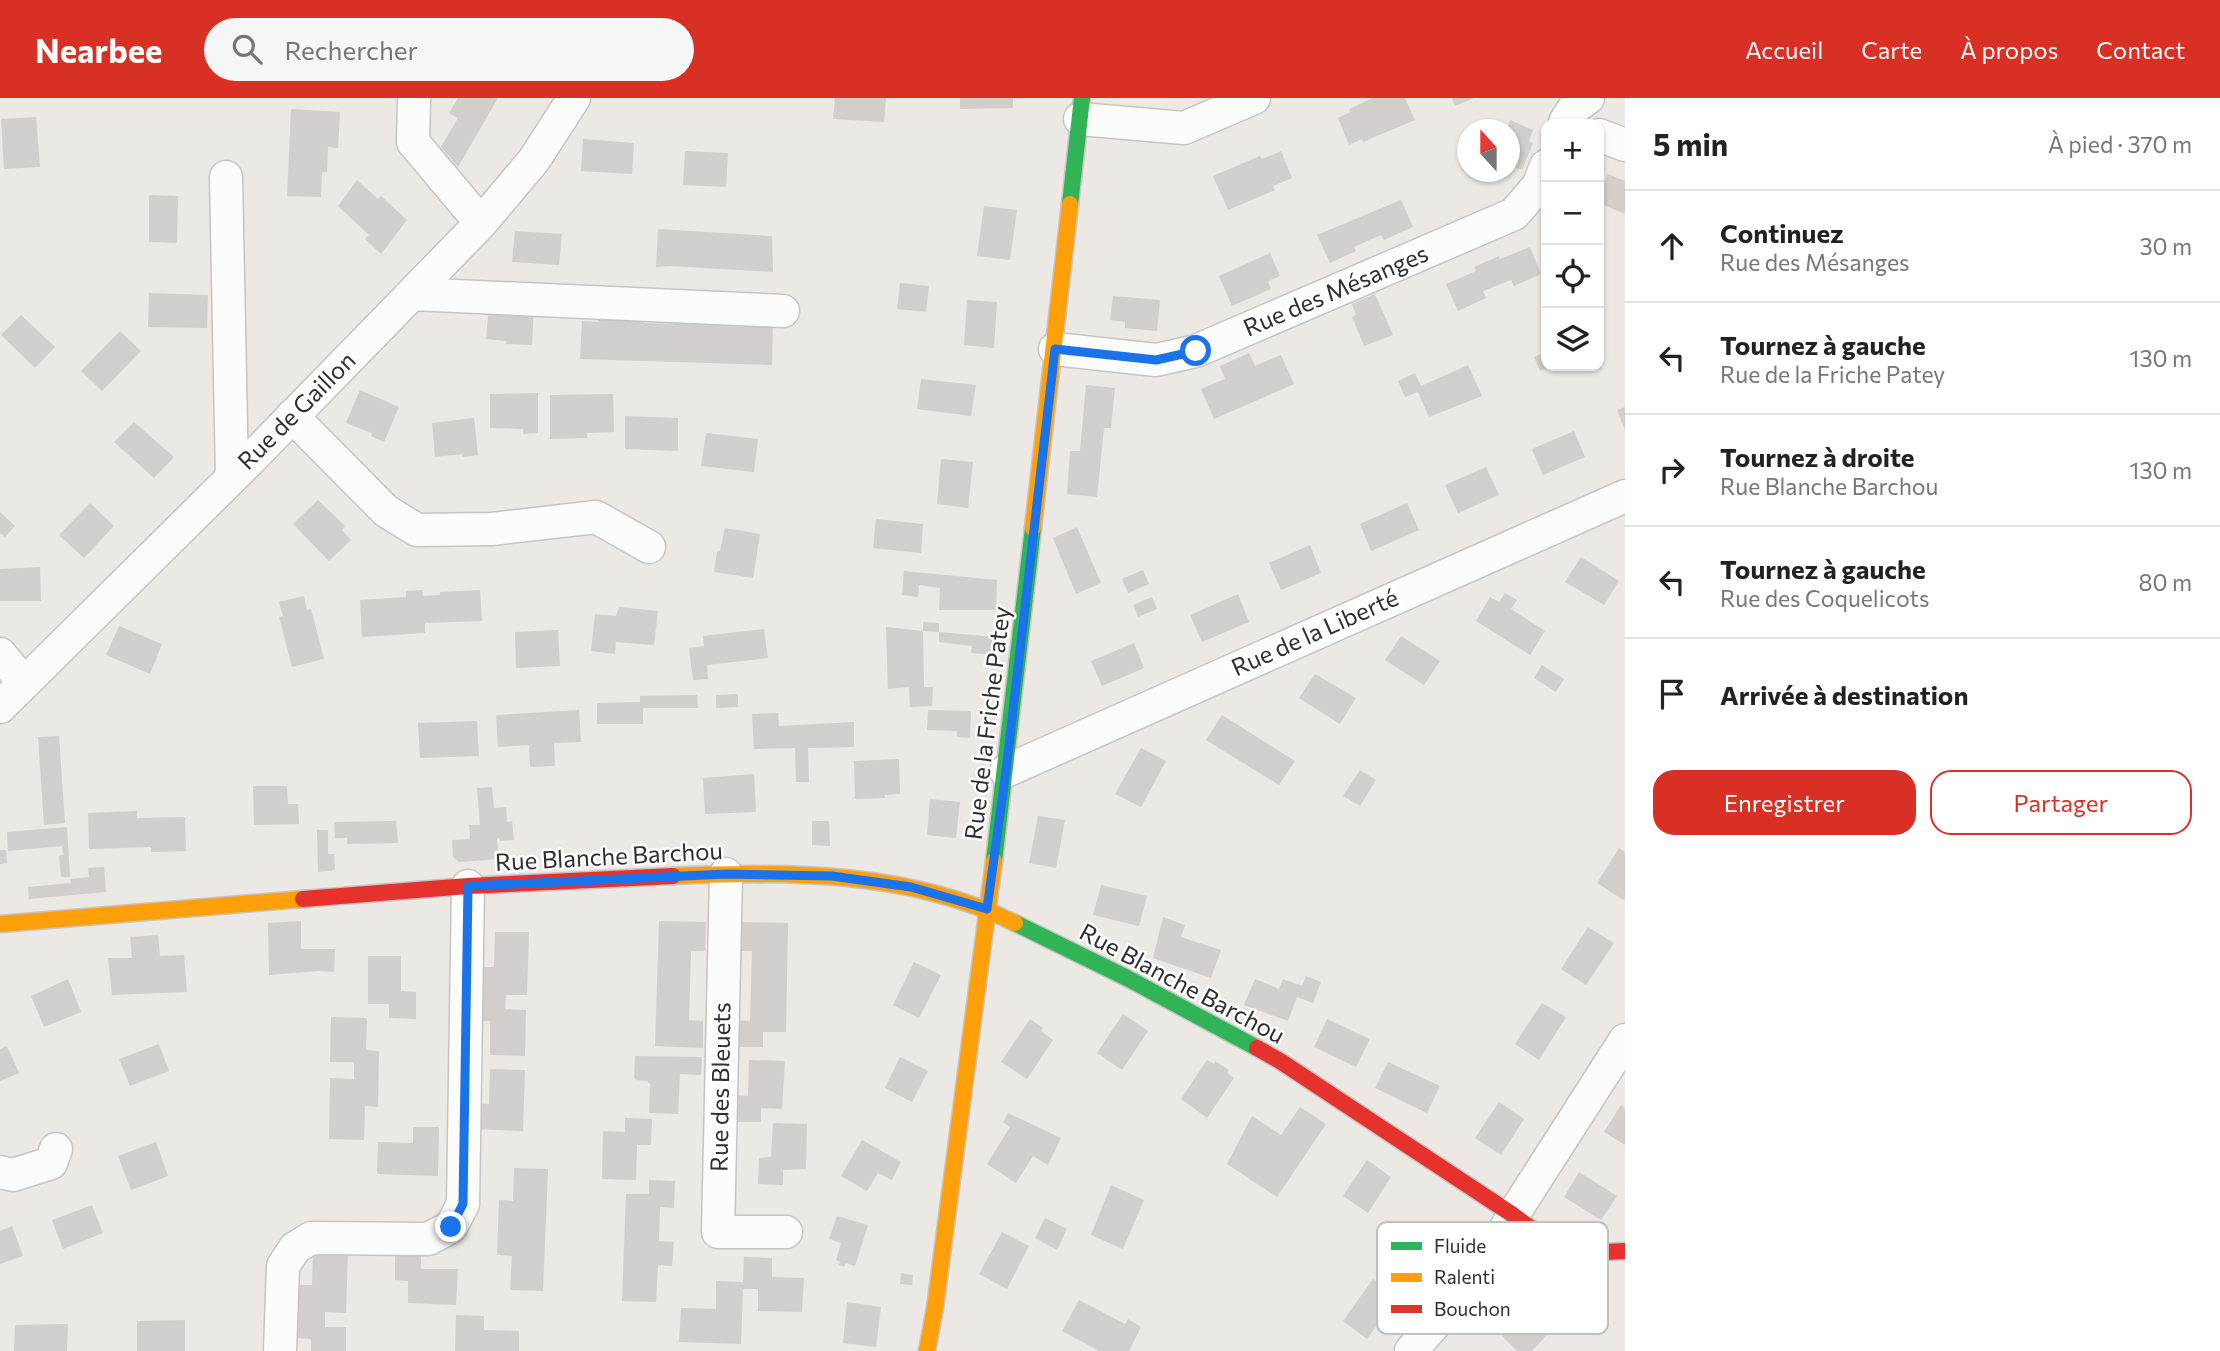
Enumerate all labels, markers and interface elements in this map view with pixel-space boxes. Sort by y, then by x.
search box [204,18,694,81]
text: Nearbee [35,29,162,70]
icon: search [228,30,266,68]
text: Rechercher [284,34,418,65]
text: Accueil [1745,35,1823,64]
text: Carte [1861,35,1922,64]
text: À propos [1960,35,2058,64]
text: Contact [2096,35,2185,64]
north arrow [1457,119,1520,182]
map controls [1541,119,1604,371]
button: + [1541,119,1604,182]
text: 5 min [1653,125,1728,162]
text: À pied · 370 m [2048,130,2192,158]
button: − [1541,182,1604,245]
text: Continuez [1720,217,1844,248]
icon: ahead [1653,227,1691,265]
text: 30 m [2139,232,2192,260]
street label: Rue des Mésanges [1239,238,1432,342]
button: locate [1541,245,1604,308]
text: Rue des Mésanges [1720,248,1910,276]
button: layers [1541,308,1604,371]
text: Tournez à gauche [1720,329,1926,360]
route start [1180,335,1211,366]
icon: left [1653,339,1691,377]
text: 130 m [2130,344,2192,372]
street label: Rue de Gaillon [231,345,361,475]
text: Rue de la Friche Patey [1720,360,1945,388]
text: Tournez à droite [1720,441,1915,472]
icon: right [1653,451,1691,489]
text: 130 m [2130,456,2192,484]
text: Rue Blanche Barchou [1720,472,1938,500]
text: Tournez à gauche [1720,553,1926,584]
icon: left [1653,563,1691,601]
text: 80 m [2139,568,2192,596]
street label: Rue de la Liberté [1226,582,1402,681]
text: Rue des Coquelicots [1720,584,1929,612]
street label: Rue de la Friche Patey [958,604,1015,841]
icon: arrive [1653,675,1691,713]
text: Arrivée à destination [1720,679,1968,710]
button: Enregistrer [1653,770,1916,835]
button: Partager [1930,770,2192,835]
street label: Rue Blanche Barchou [494,835,724,876]
street label: Rue Blanche Barchou [1075,916,1290,1049]
street label: Rue des Bleuets [704,1002,735,1172]
route end [435,1211,466,1242]
legend [1377,1222,1608,1334]
text: Fluide [1434,1234,1486,1257]
text: Ralenti [1434,1265,1495,1288]
text: Bouchon [1434,1297,1511,1320]

